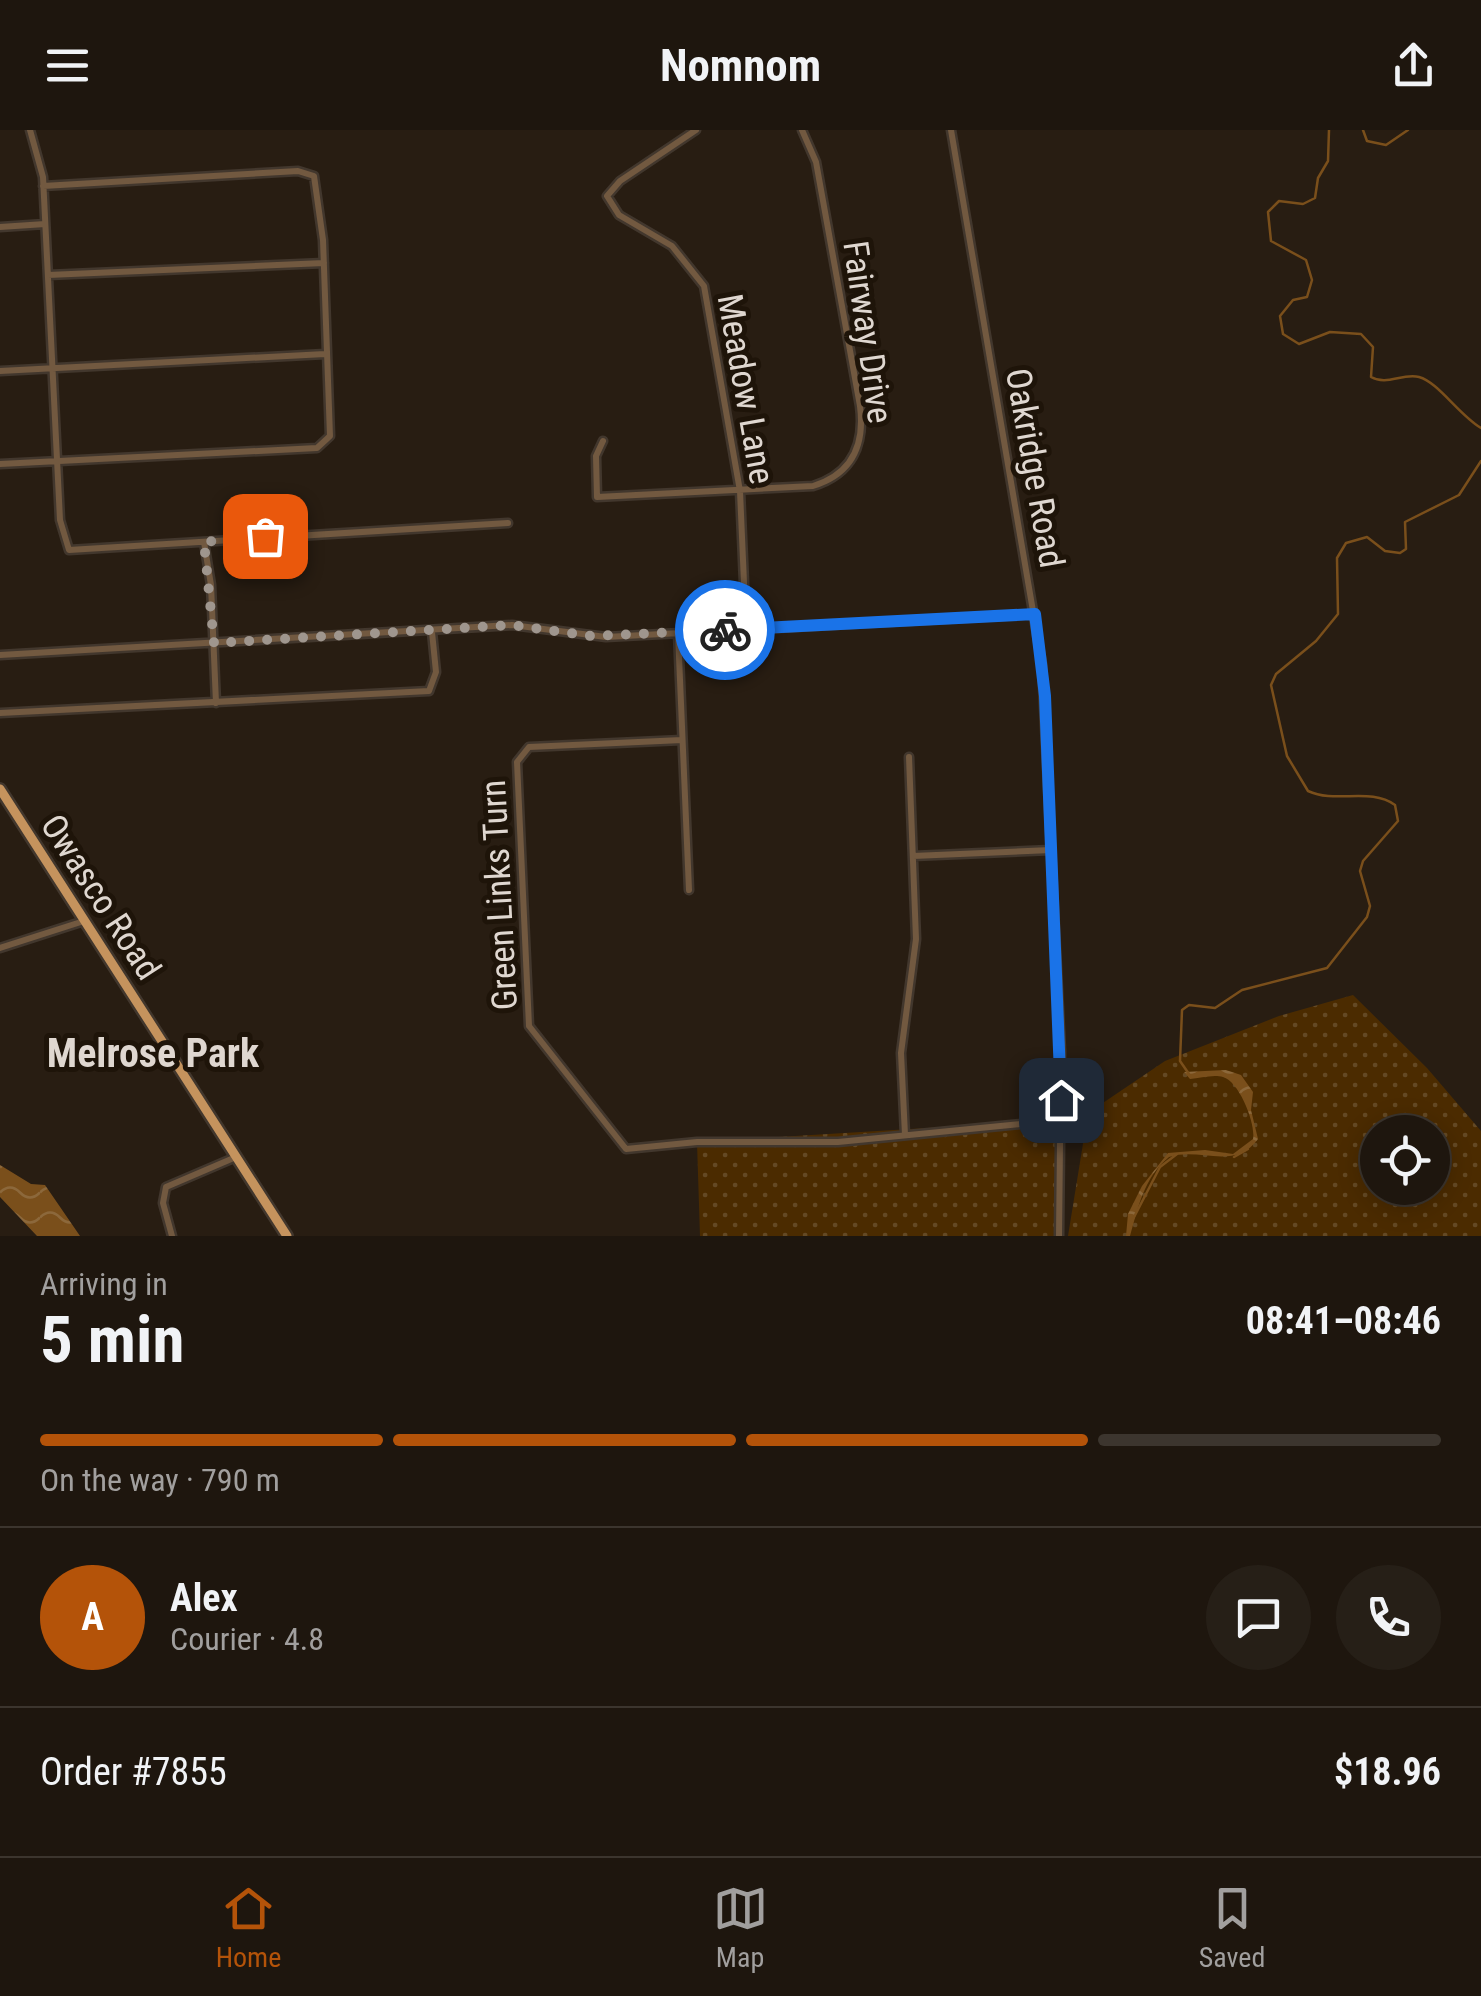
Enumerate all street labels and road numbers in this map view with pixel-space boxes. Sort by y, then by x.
street label: Fairway Drive [834,238,901,426]
street label: Meadow Lane [709,291,782,487]
street label: Oakridge Road [997,365,1072,571]
street label: Green Links Turn [473,779,526,1011]
street label: Owasco Road [32,807,169,988]

